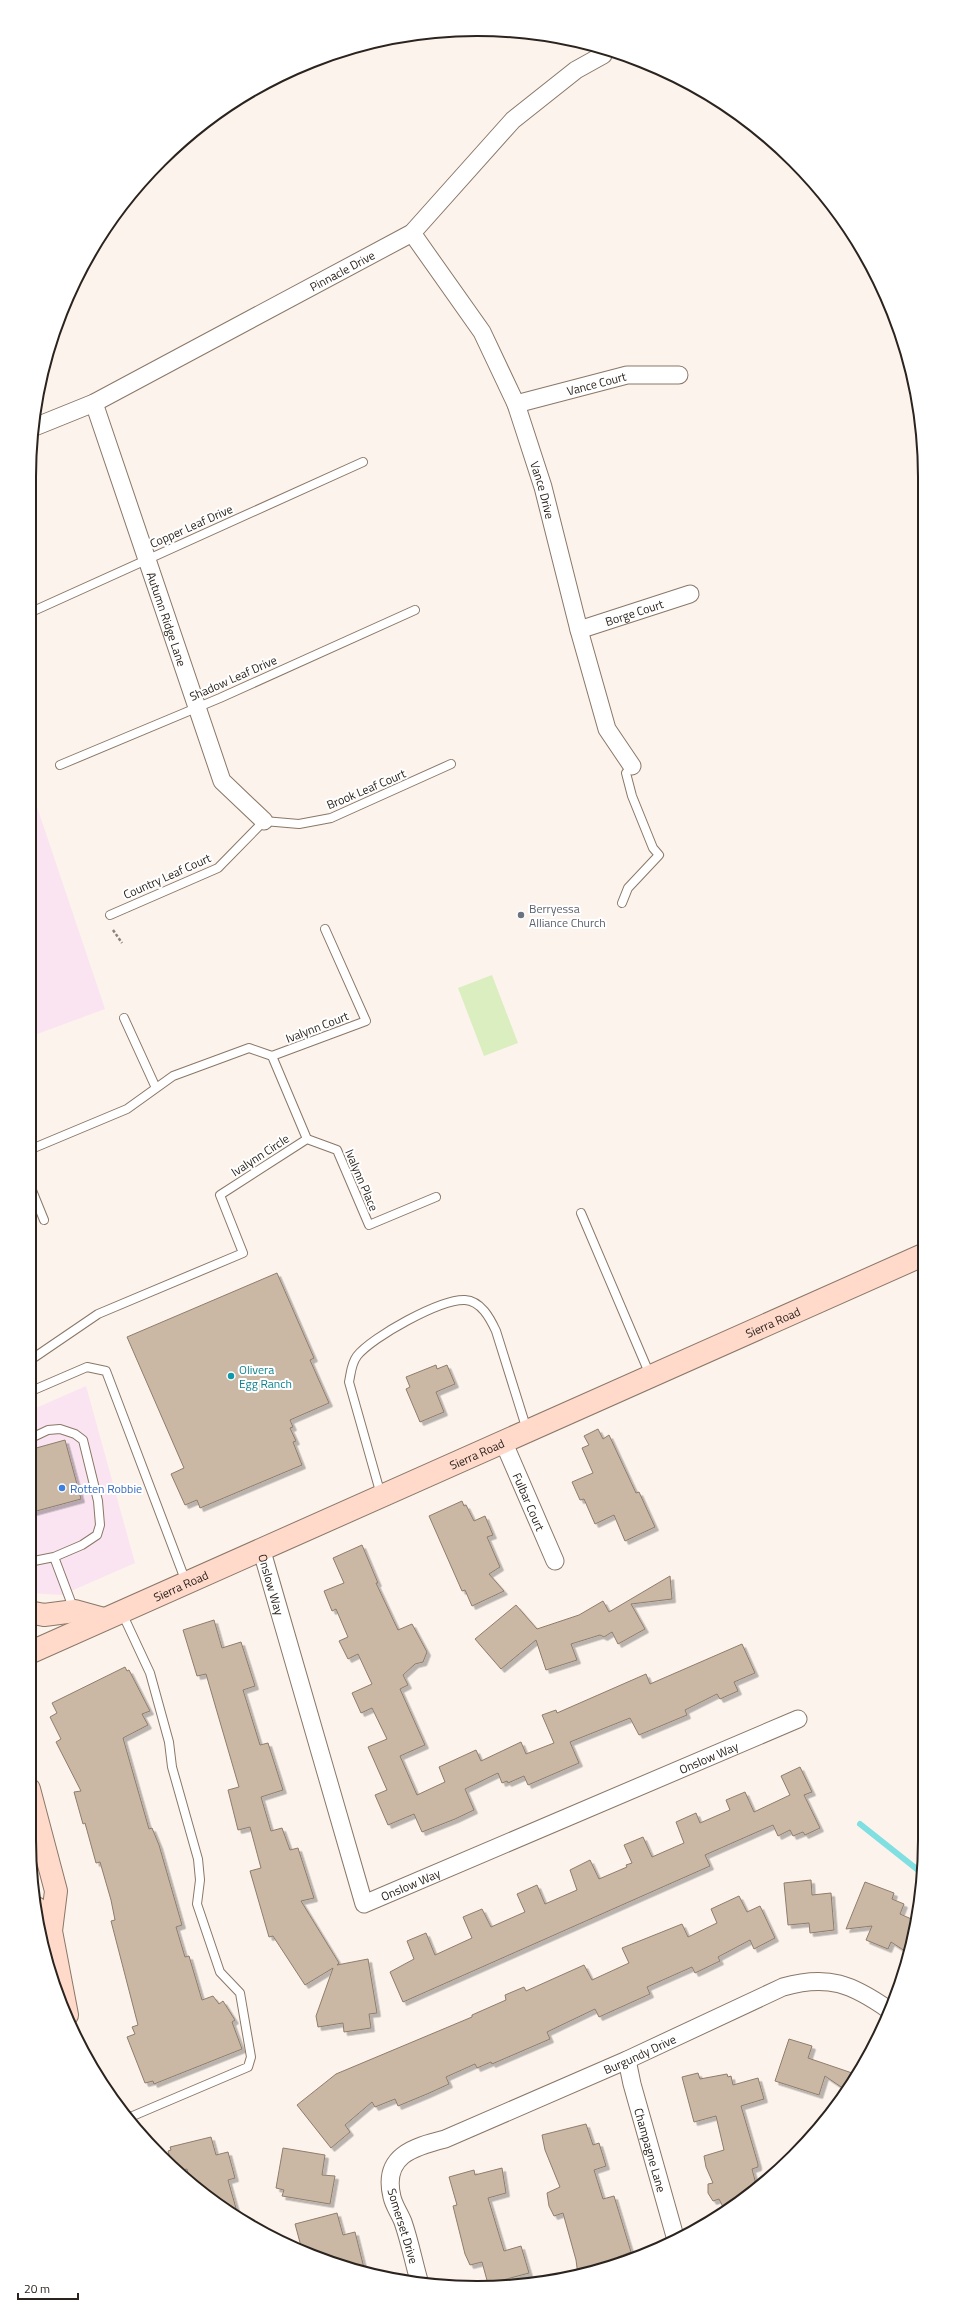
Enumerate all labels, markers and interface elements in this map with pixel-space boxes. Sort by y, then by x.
street label: Pinnacle Drive [306,245,378,296]
street label: Vance Court [565,366,629,400]
street label: Vance Drive [526,459,560,521]
street label: Copper Leaf Drive [147,499,235,553]
street label: Autumn Ridge Lane [142,569,192,669]
street label: Borge Court [603,594,666,630]
street label: Shadow Leaf Drive [186,650,280,706]
street label: Brook Leaf Court [323,763,409,814]
street label: Country Leaf Court [120,848,215,904]
place label: Berryessa Alliance Church [529,899,606,932]
marker: Berryessa Alliance Church [516,910,526,920]
street label: Ivalynn Court [283,1006,352,1048]
street label: Ivalynn Circle [227,1129,293,1181]
street label: Ivalynn Place [340,1146,384,1214]
street label: Sierra Road [742,1301,803,1342]
place label: Olivera Egg Ranch [239,1360,292,1393]
marker: Olivera Egg Ranch [226,1371,236,1381]
street label: Sierra Road [446,1433,507,1474]
street label: Fulbar Court [508,1469,551,1534]
place label: Rotten Robbie [70,1479,142,1498]
marker: Rotten Robbie [57,1483,67,1493]
street label: Onslow Way [254,1552,290,1618]
street label: Sierra Road [150,1565,211,1606]
street label: Onslow Way [676,1736,741,1778]
street label: Onslow Way [378,1863,443,1905]
street label: Burgundy Drive [600,2029,679,2079]
street label: Champagne Lane [630,2105,672,2194]
street label: Somerset Drive [383,2186,423,2266]
scale bar [18,2275,78,2301]
text: 20 m [24,2279,50,2298]

